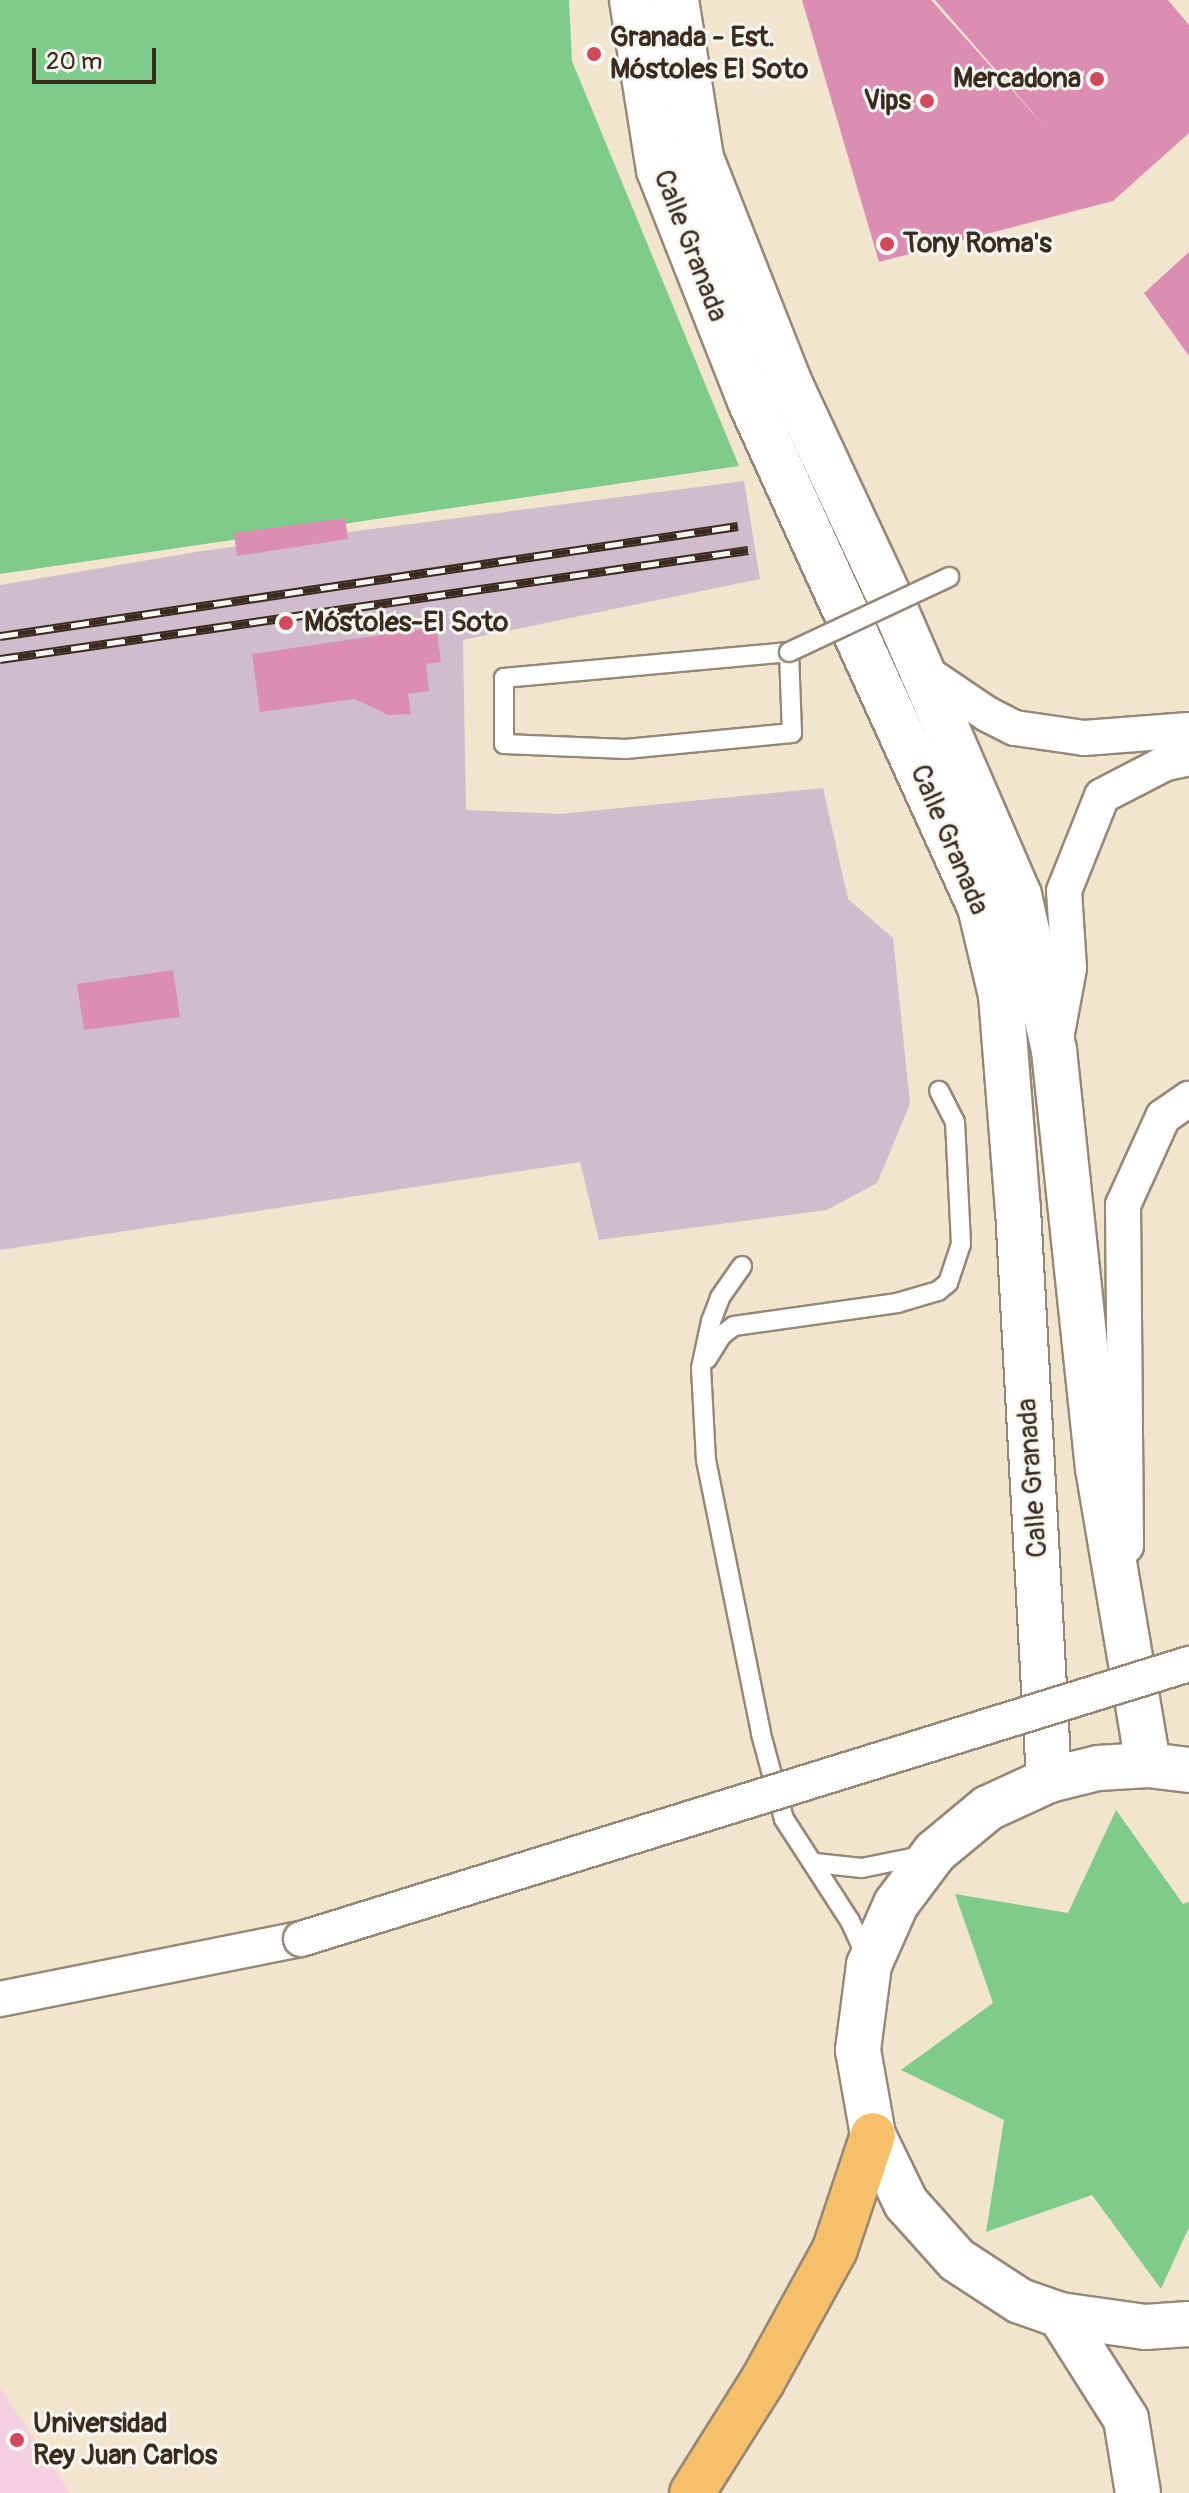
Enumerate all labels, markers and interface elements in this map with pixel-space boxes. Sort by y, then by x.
place label: Granada - Est. Móstoles El Soto [610,21,808,87]
scale bar [36,32,160,82]
marker: Granada - Est. Móstoles El Soto [585,45,603,63]
text: 20 m [46,47,102,76]
place label: Mercadona [953,62,1081,96]
marker: Mercadona [1088,70,1106,88]
place label: Vips [864,84,911,118]
marker: Vips [918,92,936,110]
street label: Calle Granada [646,165,734,327]
place label: Tony Roma's [903,227,1052,261]
marker: Tony Roma's [878,235,896,253]
place label: Móstoles-El Soto [304,606,508,640]
marker: Móstoles-El Soto [275,612,297,634]
street label: Calle Granada [902,760,996,920]
street label: Calle Granada [1011,1397,1055,1559]
place label: Universidad Rey Juan Carlos [33,2407,217,2473]
marker: Universidad Rey Juan Carlos [8,2431,26,2449]

